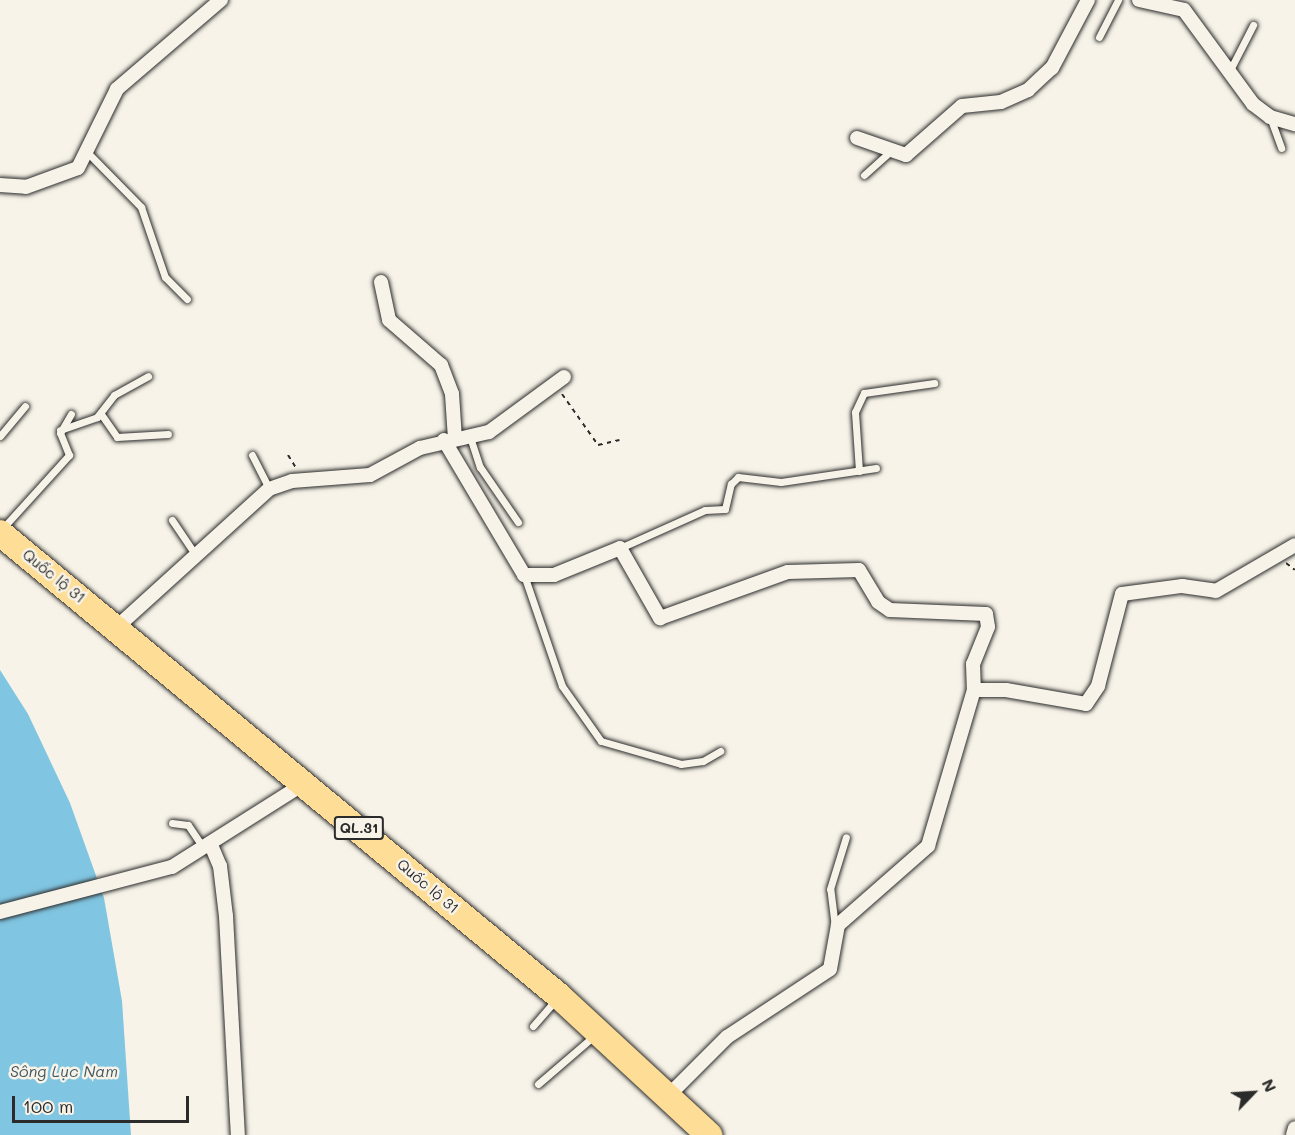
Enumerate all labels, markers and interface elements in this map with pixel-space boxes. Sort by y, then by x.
street label: Quốc lộ 31 [19,545,89,607]
road number: QL.31 [334,817,385,839]
street label: Quốc lộ 31 [393,855,463,917]
water label: Sông Lục Nam [10,1061,118,1081]
north arrow [1223,1063,1283,1123]
text: N [1258,1075,1282,1095]
scale bar [15,1084,192,1122]
text: 100 m [23,1094,73,1118]

